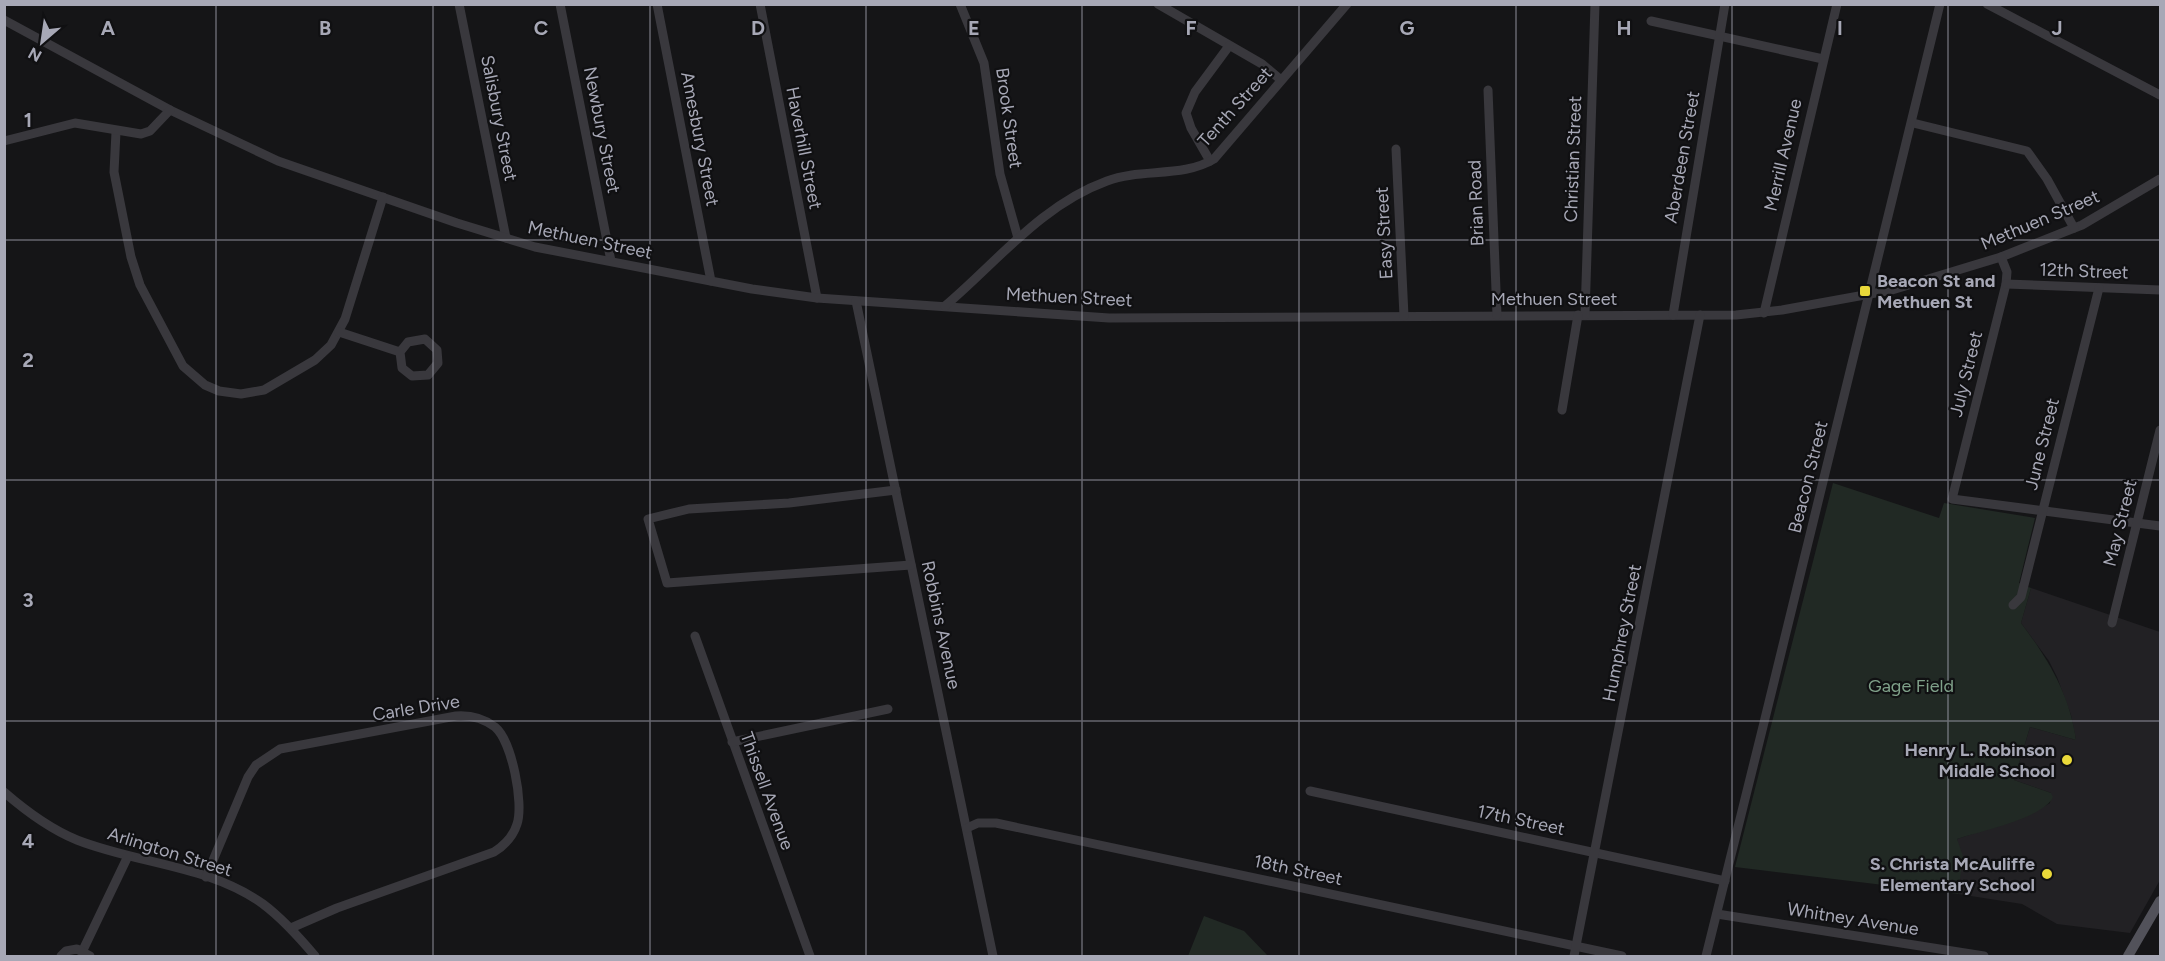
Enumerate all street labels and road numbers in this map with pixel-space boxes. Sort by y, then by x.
street label: Salisbury Street [476,53,522,183]
street label: Tenth Street [1193,62,1277,152]
street label: Newbury Street [579,65,625,195]
street label: Brook Street [991,66,1027,170]
street label: Amesbury Street [676,70,724,208]
street label: Haverhill Street [781,85,827,211]
street label: Aberdeen Street [1660,89,1704,225]
street label: Christian Street [1560,95,1586,223]
street label: Merrill Avenue [1759,97,1807,213]
street label: Brian Road [1463,159,1489,247]
street label: Methuen Street [1977,185,2103,255]
street label: Easy Street [1371,186,1397,280]
street label: Methuen Street [526,216,654,264]
street label: 12th Street [2039,258,2129,284]
street label: Methuen Street [1005,283,1133,311]
street label: Methuen Street [1491,288,1618,310]
street label: July Street [1945,329,1987,419]
street label: June Street [2020,396,2064,492]
street label: Beacon Street [1783,418,1833,535]
street label: May Street [2099,477,2141,569]
street label: Robbins Avenue [917,559,965,691]
street label: Humphrey Street [1598,562,1646,704]
street label: Carle Drive [371,690,461,726]
street label: Thissell Avenue [735,729,799,853]
street label: 17th Street [1475,800,1567,840]
street label: Arlington Street [105,823,235,881]
street label: 18th Street [1252,850,1345,890]
street label: Whitney Avenue [1786,898,1920,940]

